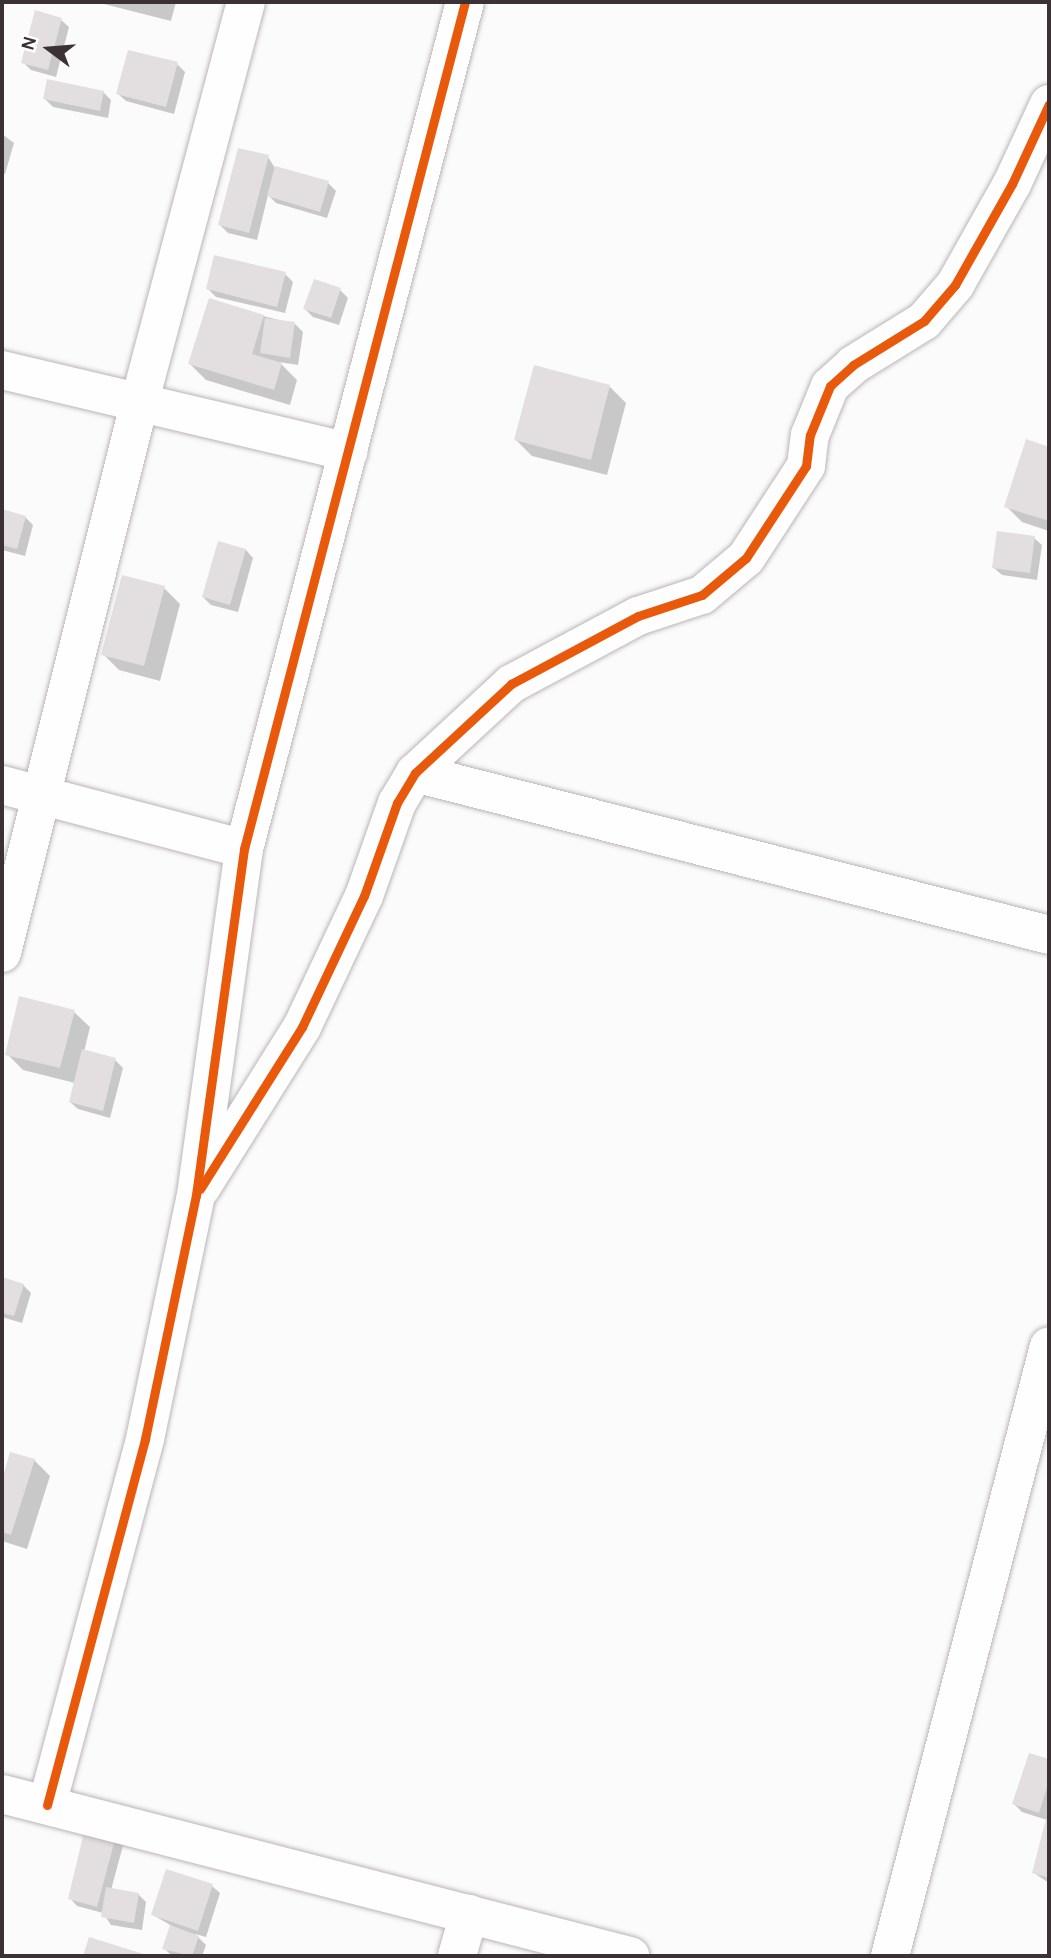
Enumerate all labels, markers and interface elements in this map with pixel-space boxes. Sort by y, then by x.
north arrow [14,14,84,84]
text: N [16,34,41,53]

